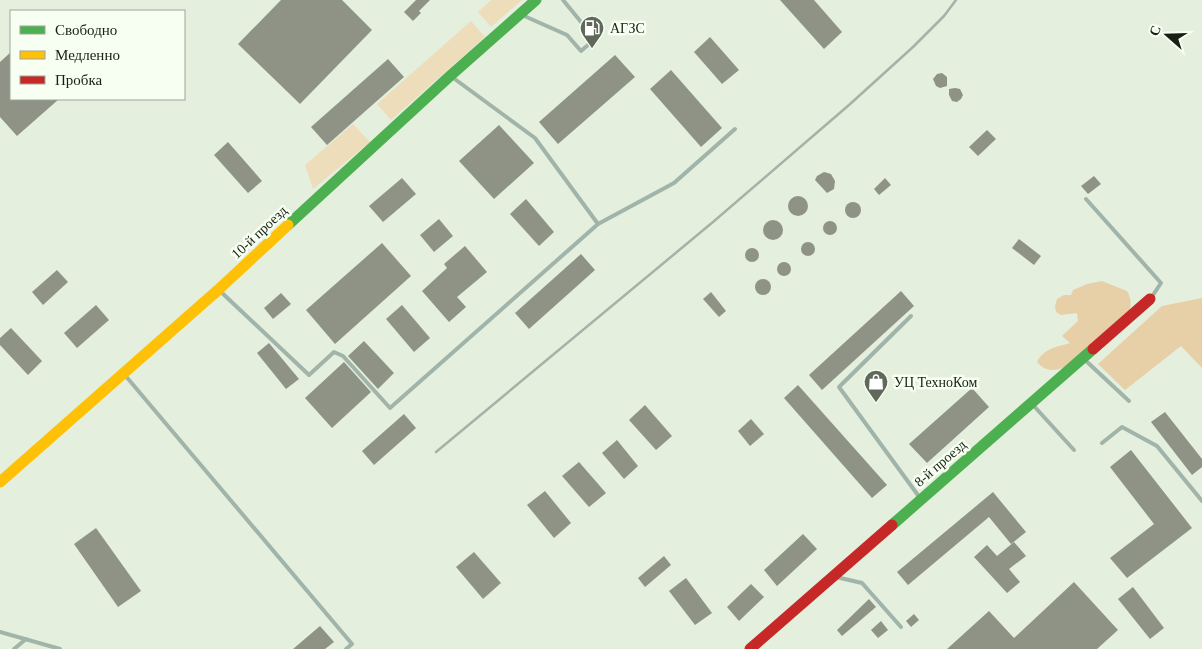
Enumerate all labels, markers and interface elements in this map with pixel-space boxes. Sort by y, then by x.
legend [10,10,185,100]
north arrow [1142,10,1192,60]
fuel station icon: АГЗС [579,15,605,49]
place label: АГЗС [610,21,645,36]
text: Свободно [55,22,117,38]
text: С [1146,23,1164,38]
text: Медленно [55,47,120,63]
text: Пробка [55,72,103,88]
street label: 10-й проезд [229,203,290,262]
shop icon: УЦ ТехноКом [863,369,889,403]
place label: УЦ ТехноКом [894,375,977,390]
street label: 8-й проезд [912,437,969,490]

